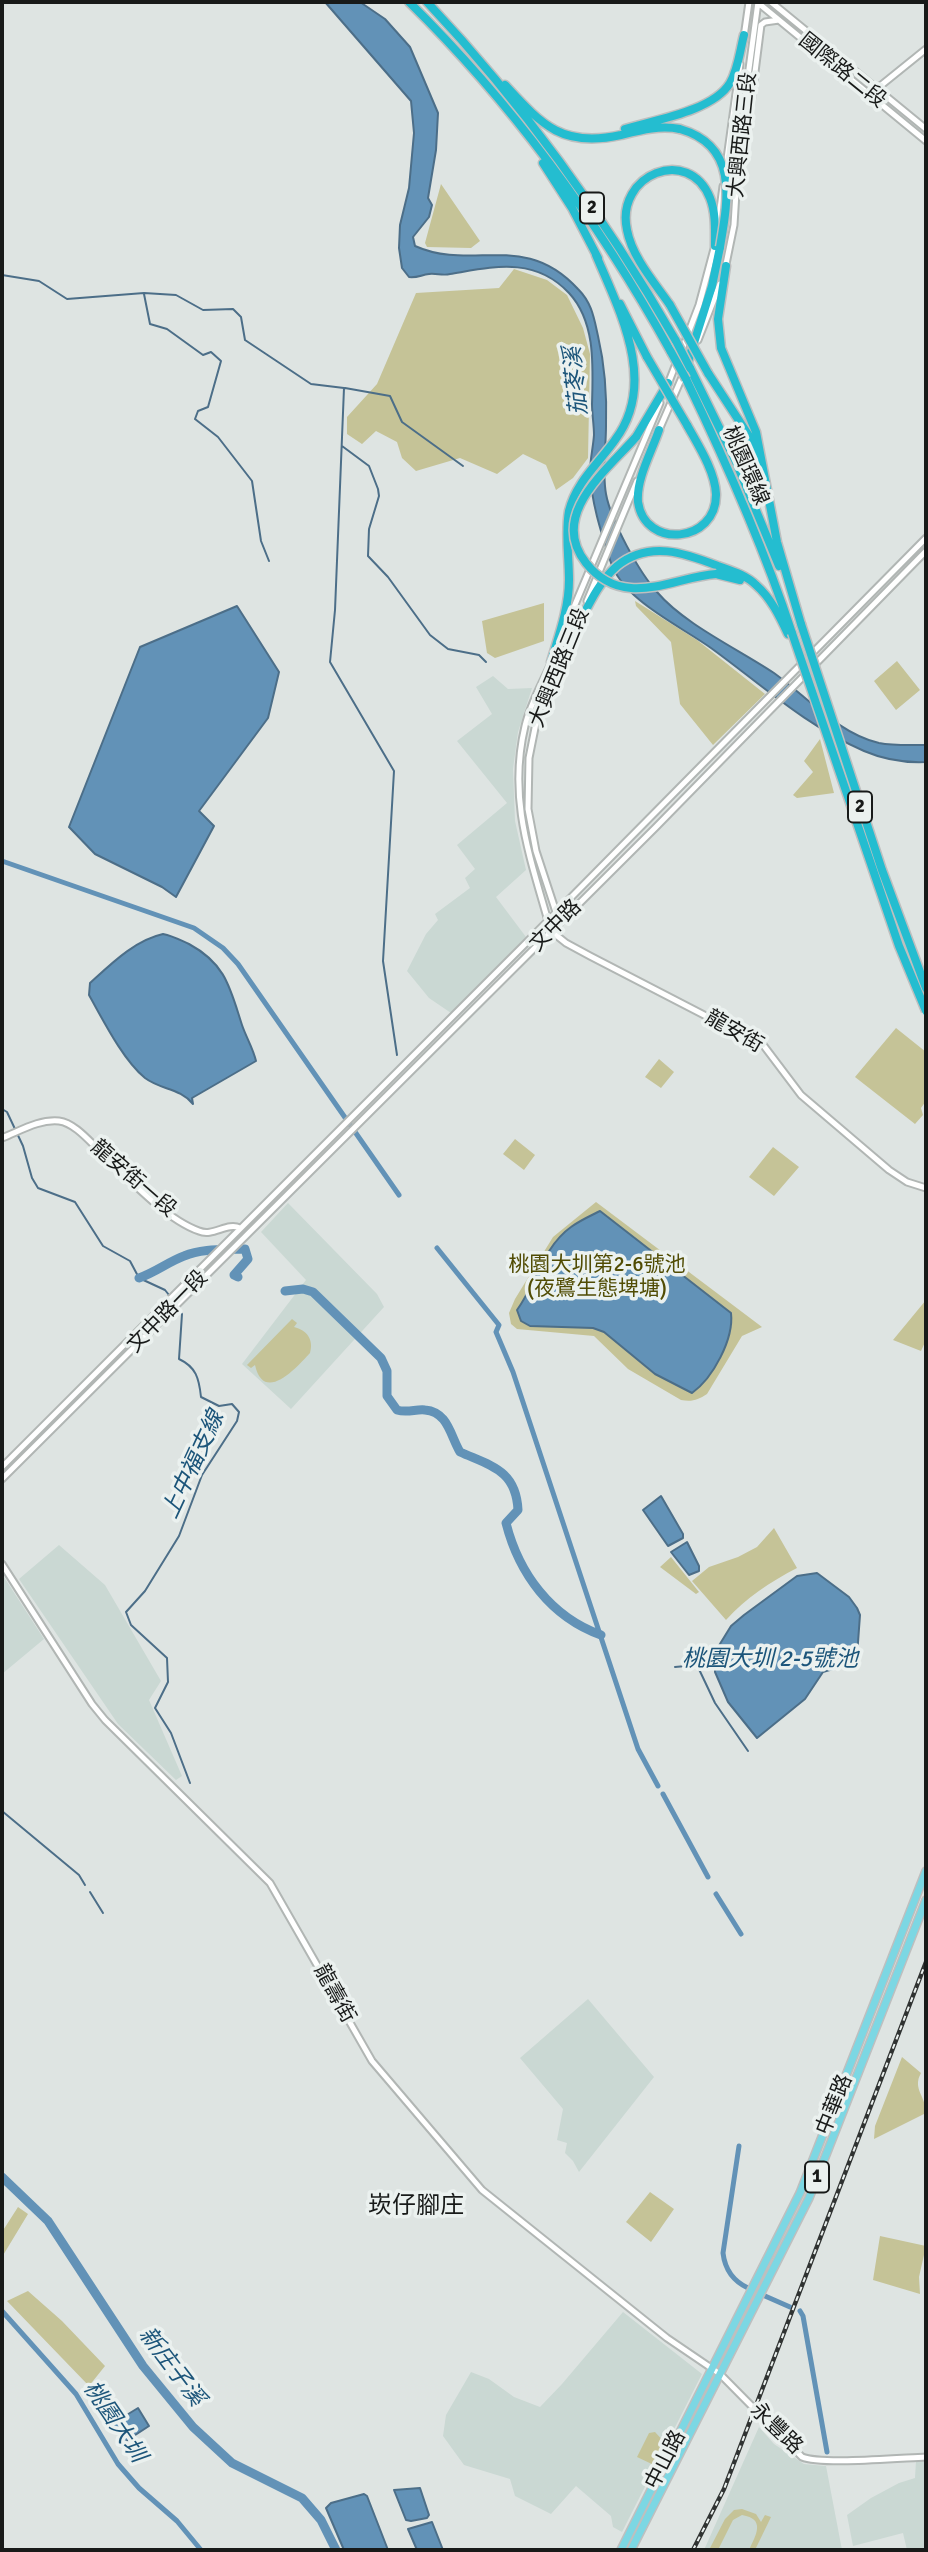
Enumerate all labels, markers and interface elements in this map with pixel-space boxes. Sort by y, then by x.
street label: 國際路二段 [793,28,891,114]
street label: 大興西路三段 [724,71,762,199]
road number: 2 [580,192,604,224]
water label: 茄苳溪 [560,345,594,417]
street label: 桃園環線 [716,423,774,509]
street label: 大興西路三段 [525,605,595,731]
road number: 2 [848,792,872,822]
street label: 文中路 [525,895,587,957]
street label: 龍安街 [700,1005,768,1059]
street label: 龍安街一段 [85,1135,181,1223]
park label: 桃園大圳第2-6號池 (夜鷺生態埤塘) [508,1252,686,1302]
street label: 文中路一段 [122,1265,214,1359]
water label: 上中福支線 [157,1407,231,1523]
water label: 桃園大圳 2-5號池 [682,1646,858,1674]
street label: 龍壽街 [308,1960,360,2028]
street label: 中華路 [812,2071,858,2139]
road number: 1 [805,2162,829,2192]
district label: 崁仔腳庄 [368,2193,464,2221]
water label: 新庄子溪 [132,2322,210,2412]
water label: 桃園大圳 [77,2376,151,2468]
street label: 永豐路 [745,2398,807,2460]
street label: 中山路 [640,2426,692,2494]

